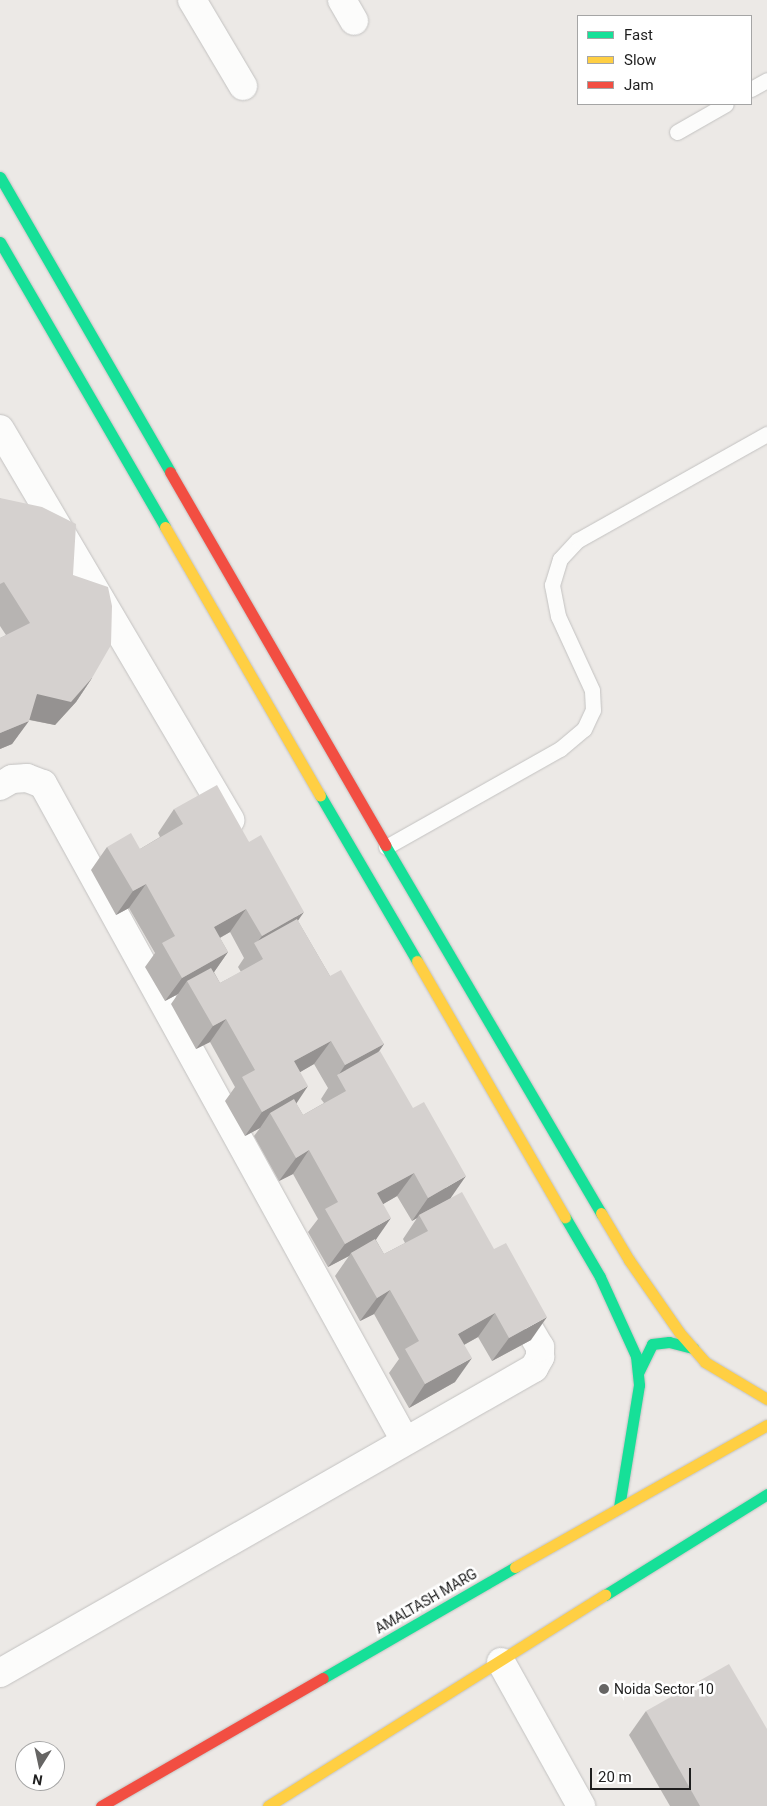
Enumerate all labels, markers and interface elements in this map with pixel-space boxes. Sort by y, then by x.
legend [577,15,752,105]
text: Fast [624,26,653,44]
text: Slow [624,51,656,69]
text: Jam [624,76,654,94]
street label: AMALTASH MARG [372,1565,480,1637]
place label: Noida Sector 10 [614,1681,714,1697]
marker: Noida Sector 10 [598,1683,610,1695]
north arrow [15,1741,65,1791]
scale bar [592,1758,693,1790]
text: 20 m [598,1768,632,1786]
text: N [31,1771,44,1789]

